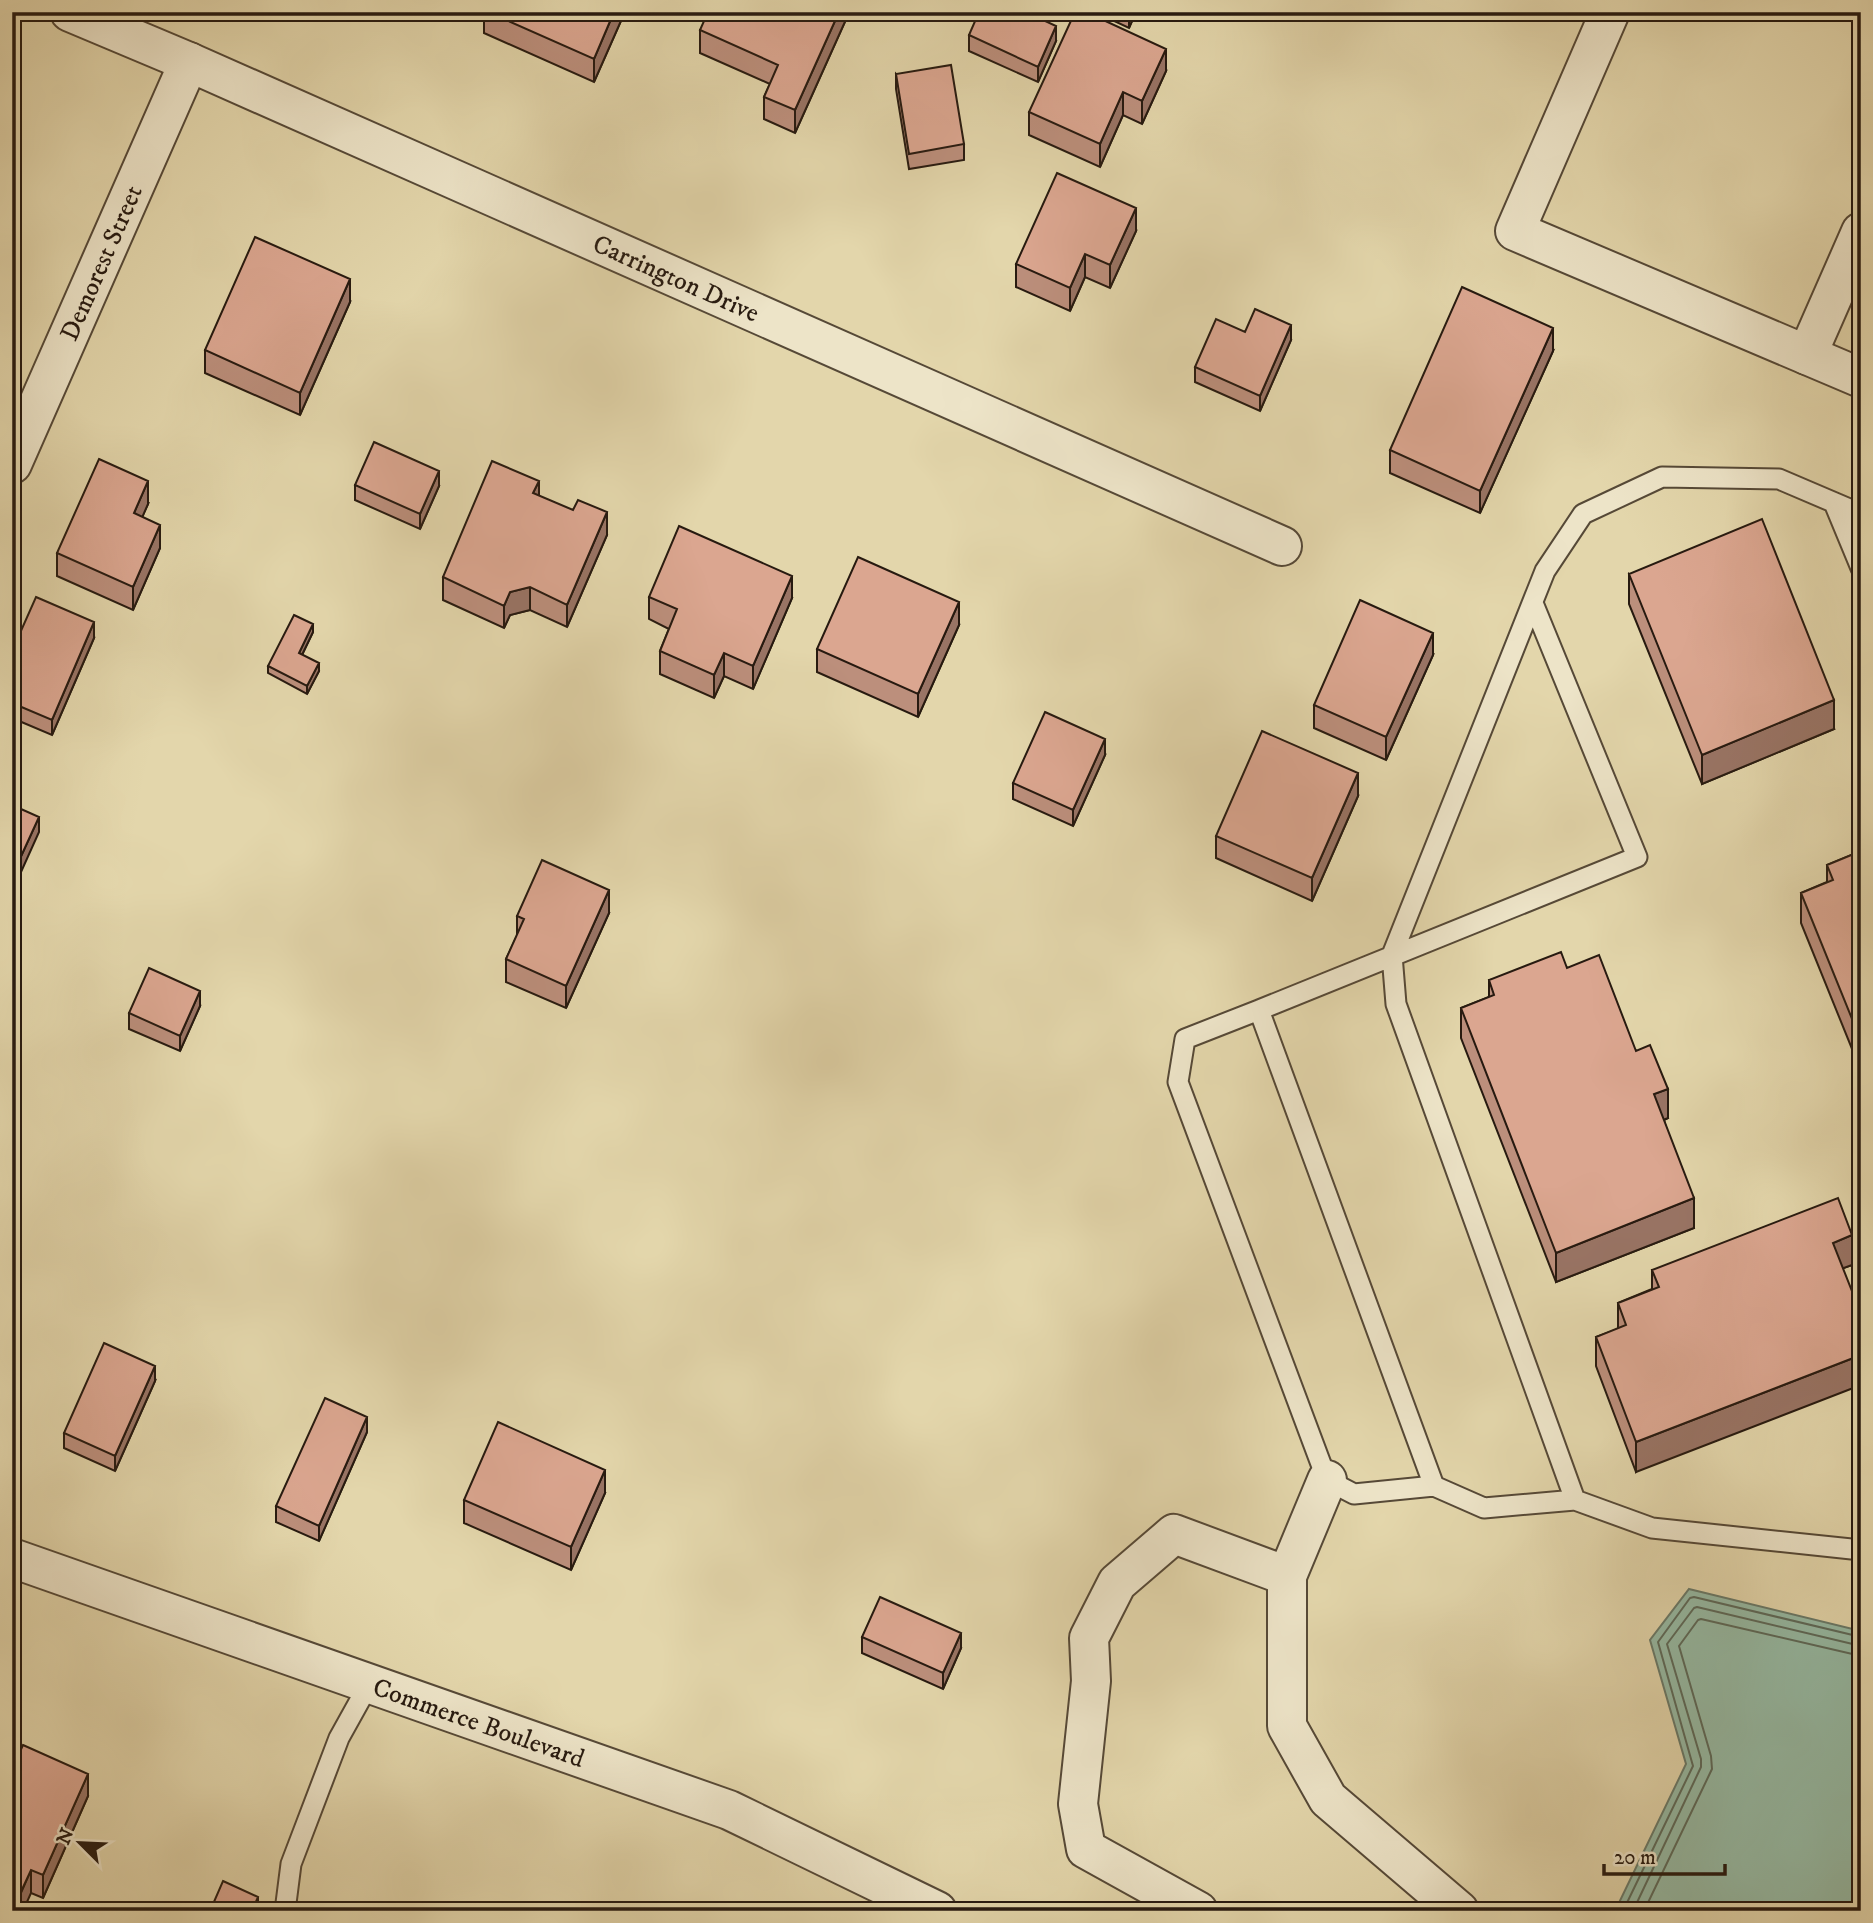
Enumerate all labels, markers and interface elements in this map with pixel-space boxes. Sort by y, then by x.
street label: Demorest Street [53,180,151,346]
street label: Carrington Drive [587,228,764,330]
street label: Commerce Boulevard [368,1671,589,1776]
north arrow [46,1808,116,1878]
text: N [52,1825,80,1849]
scale bar [1604,1832,1724,1876]
text: 20 m [1614,1845,1656,1871]

